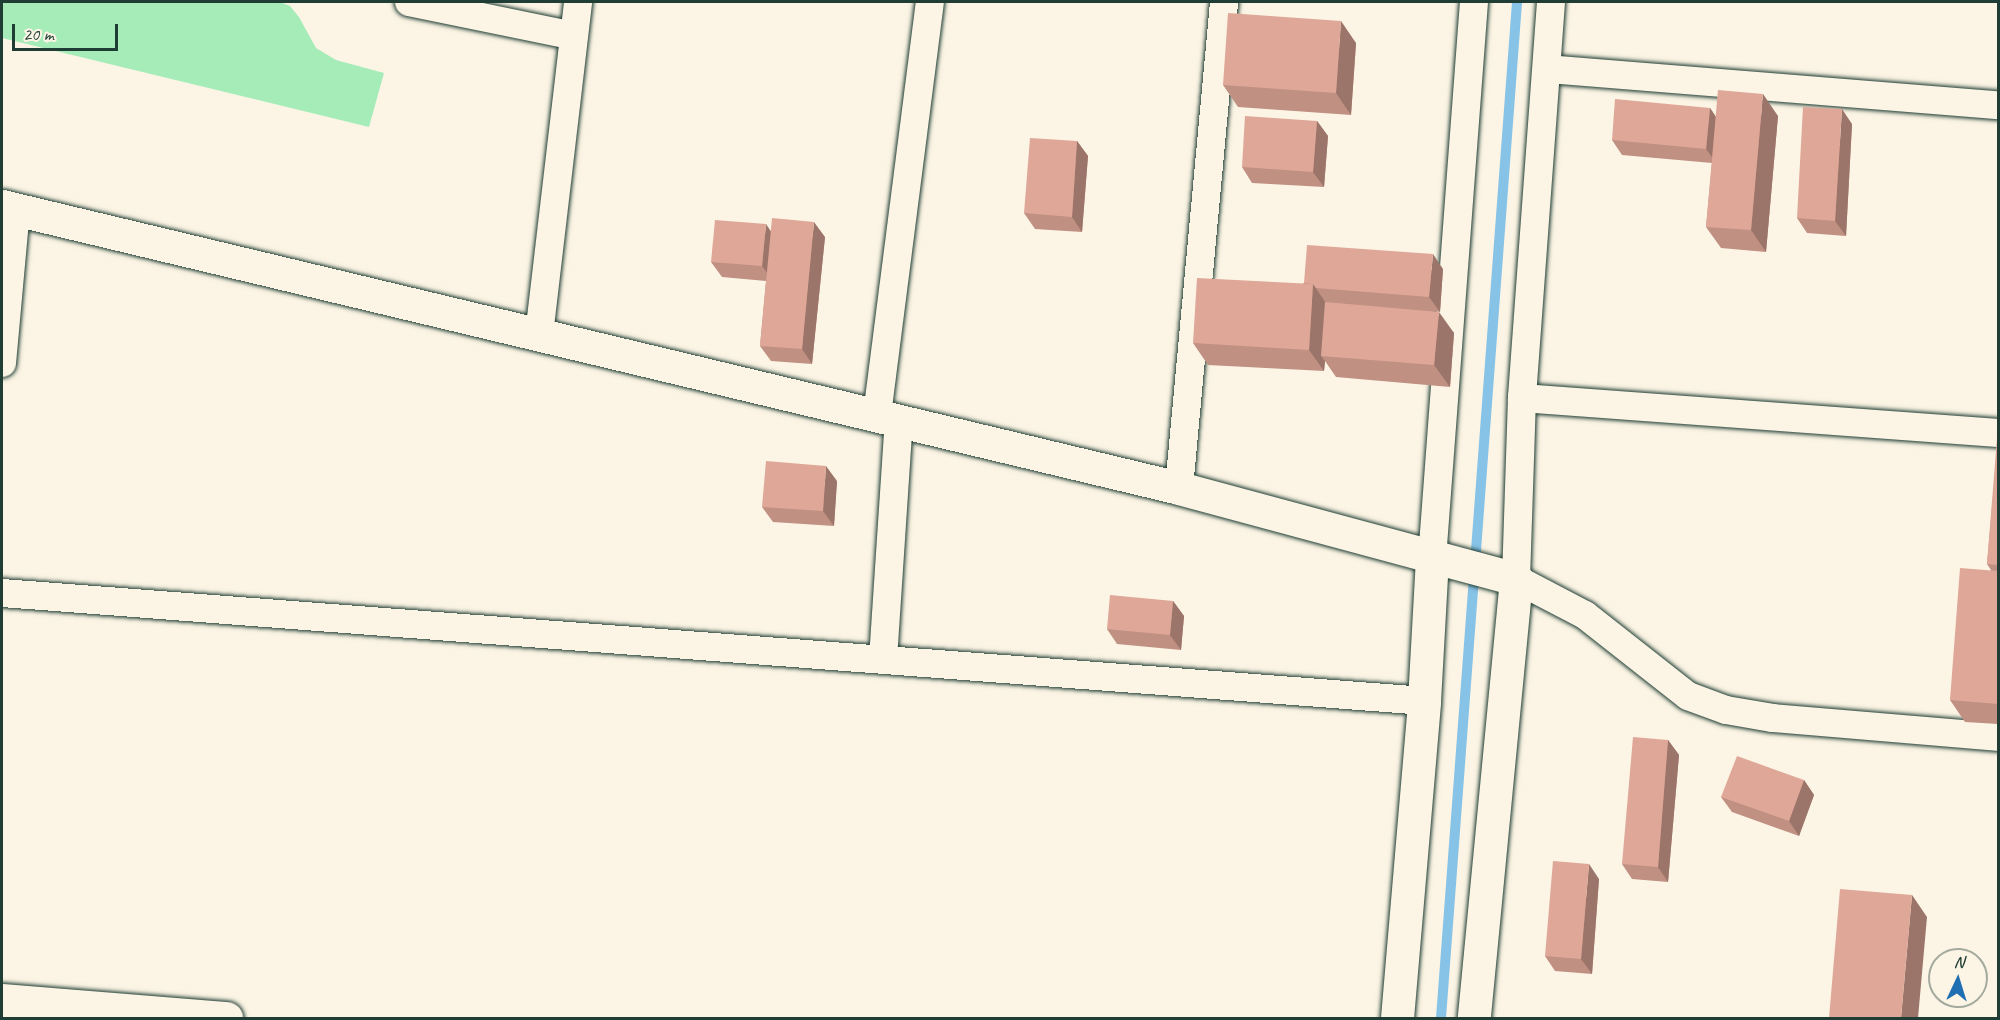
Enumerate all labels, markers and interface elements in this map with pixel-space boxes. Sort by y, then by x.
scale bar [15,12,122,50]
text: 20 m [23,23,54,45]
north arrow [1928,948,1988,1008]
text: N [1953,952,1965,972]

